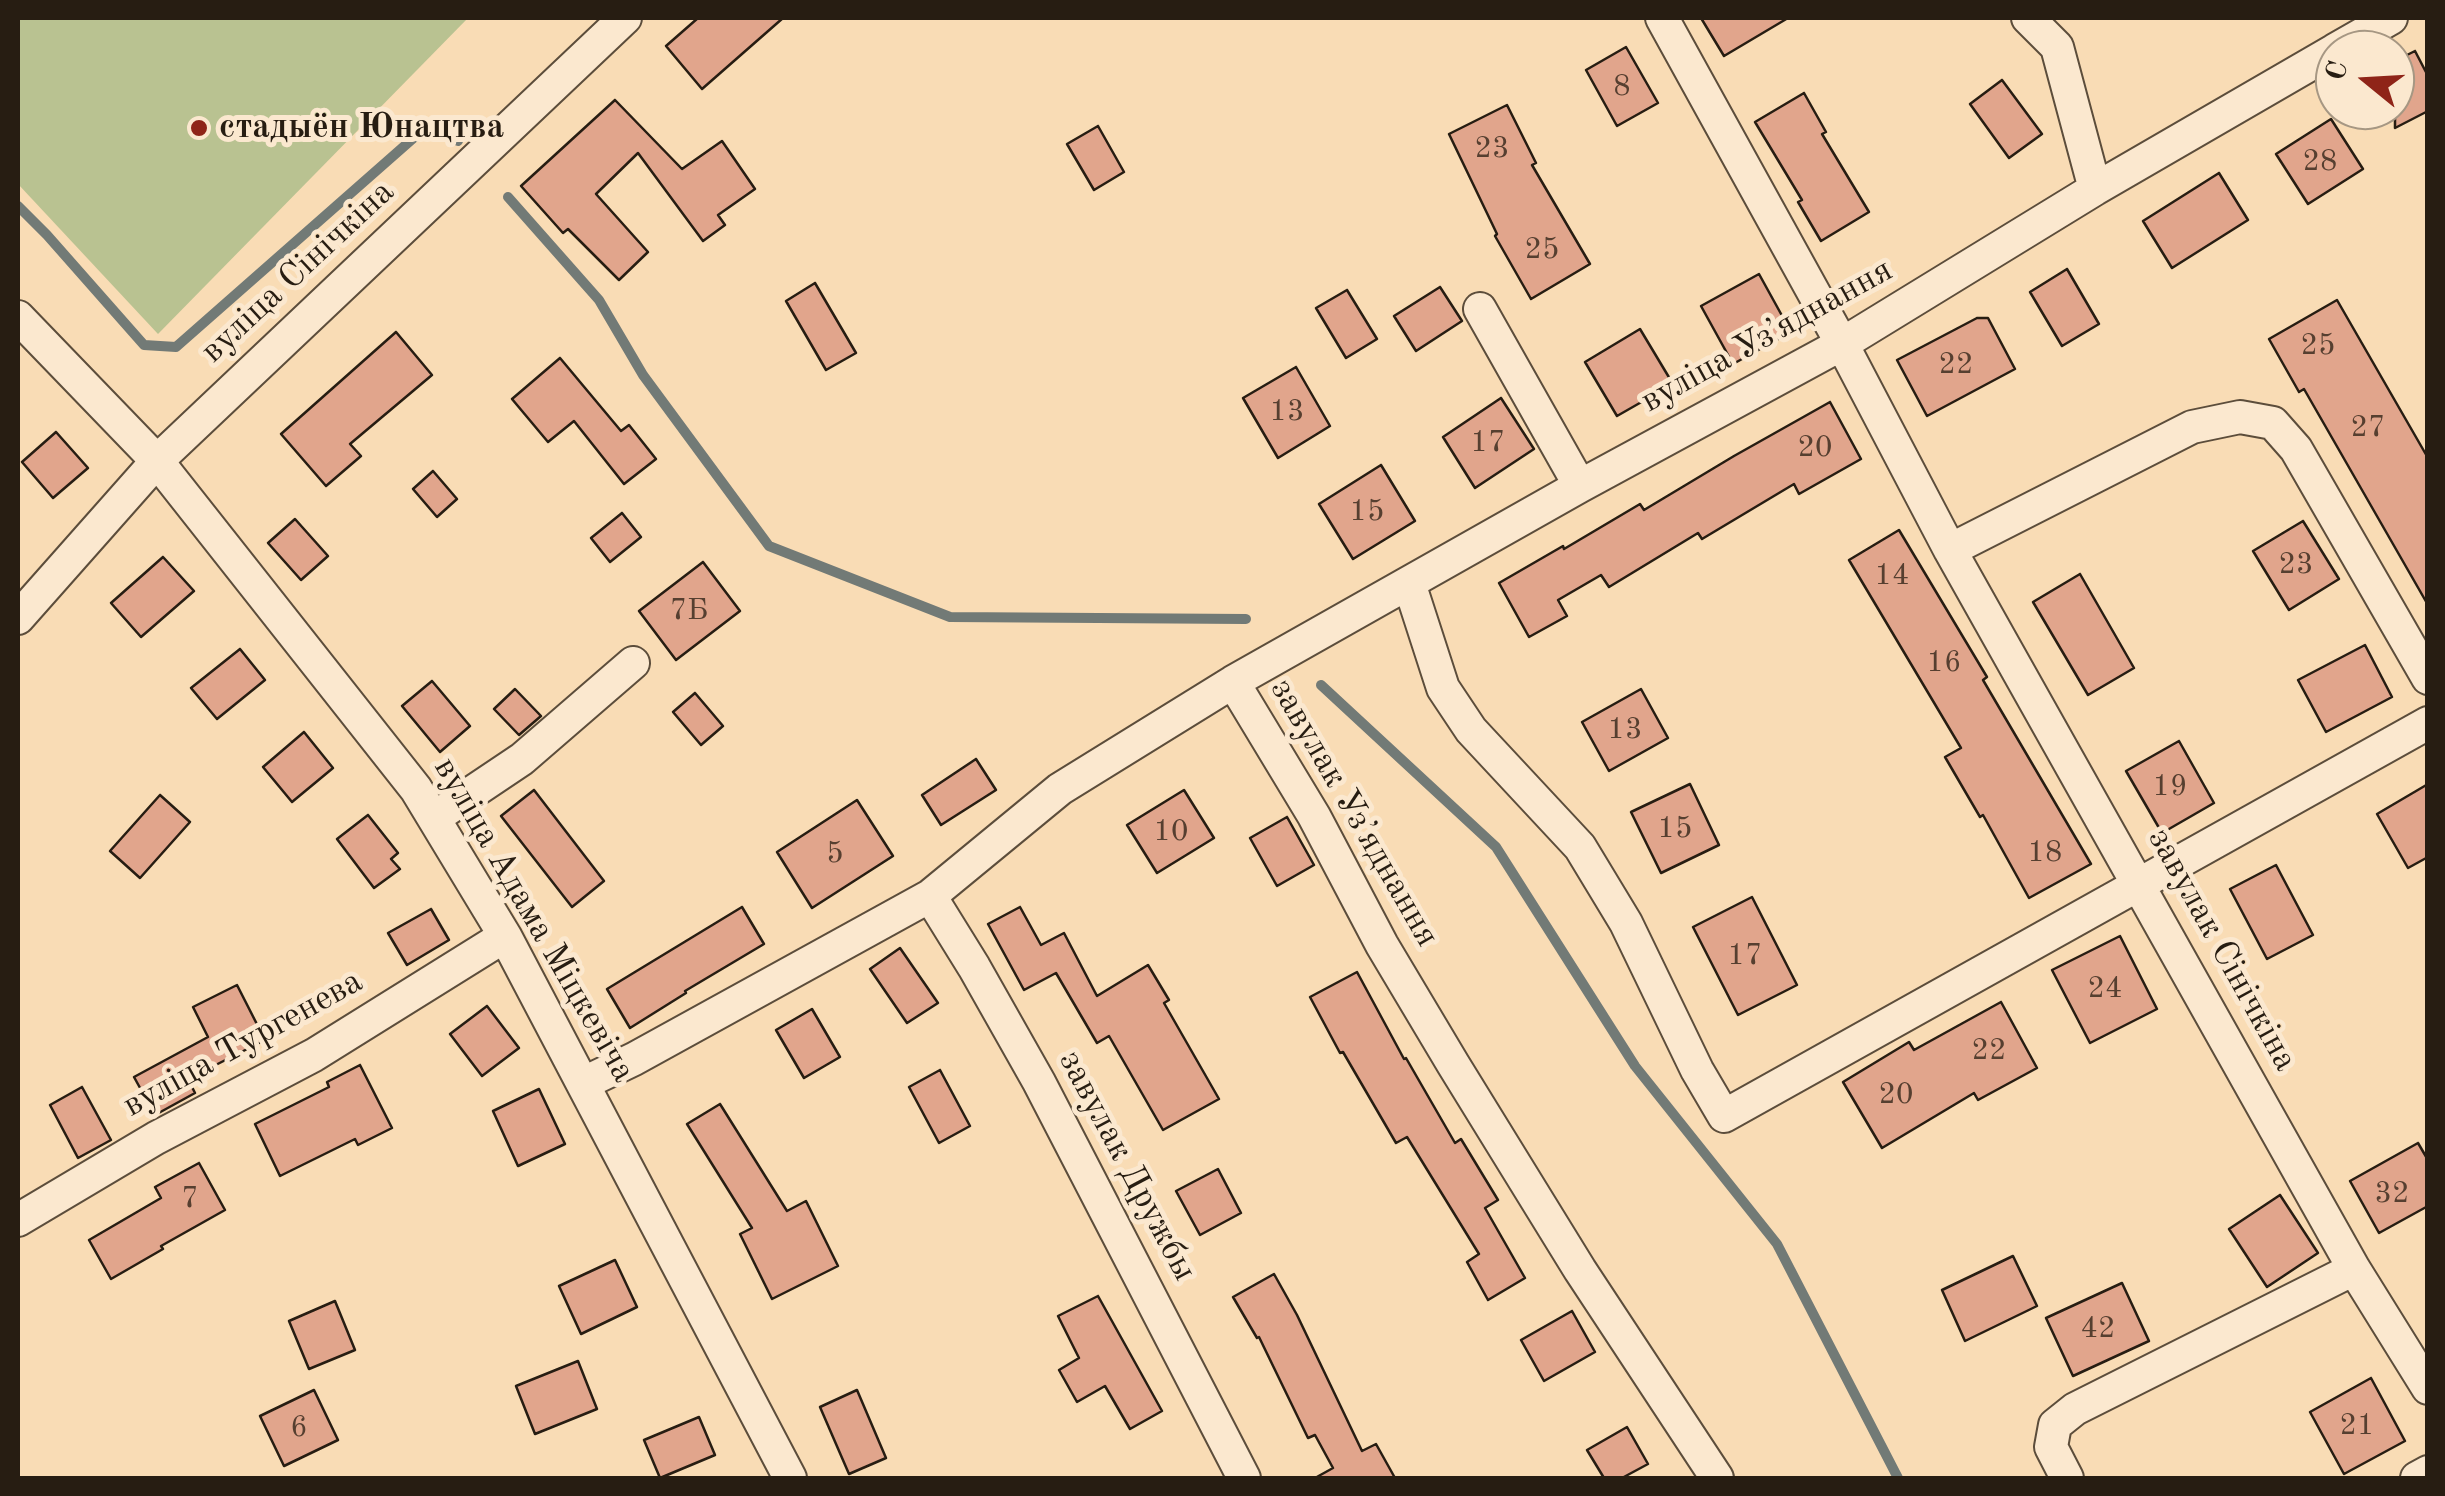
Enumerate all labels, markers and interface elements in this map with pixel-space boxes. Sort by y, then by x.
north arrow [2315,30,2415,130]
text: С [2322,58,2355,84]
house number: 8 [1613,69,1631,105]
place label: стадыён Юнацтва [219,107,504,149]
marker: стадыён Юнацтва [188,117,210,139]
house number: 23 [1475,131,1509,167]
house number: 28 [2303,144,2337,180]
street label: вуліца Сінічкіна [193,172,403,372]
house number: 25 [1525,232,1559,268]
street label: вуліца Узʼяднання [1634,250,1900,422]
house number: 25 [2301,328,2335,364]
house number: 22 [1939,347,1973,383]
house number: 13 [1270,394,1304,430]
house number: 27 [2351,410,2385,446]
house number: 17 [1471,425,1505,461]
house number: 20 [1798,430,1832,466]
house number: 15 [1350,494,1384,530]
house number: 23 [2279,547,2313,583]
house number: 14 [1875,558,1909,594]
house number: 7Б [670,593,708,629]
house number: 16 [1927,645,1961,681]
street label: завулак Узʼяднання [1260,672,1448,954]
house number: 13 [1608,712,1642,748]
street label: вуліца Адама Міцкевіча [424,750,644,1090]
house number: 19 [2153,769,2187,805]
house number: 15 [1658,811,1692,847]
house number: 10 [1154,814,1188,850]
street label: завулак Сінічкіна [2138,821,2306,1079]
house number: 18 [2028,835,2062,871]
house number: 5 [826,836,844,872]
house number: 17 [1728,938,1762,974]
street label: вуліца Тургенева [116,961,370,1127]
house number: 24 [2088,971,2122,1007]
house number: 22 [1972,1033,2006,1069]
street label: завулак Дружбы [1049,1044,1205,1288]
house number: 20 [1879,1077,1913,1113]
house number: 32 [2375,1176,2409,1212]
house number: 7 [181,1181,199,1217]
house number: 42 [2081,1311,2115,1347]
house number: 21 [2340,1408,2374,1444]
house number: 6 [290,1410,308,1446]

